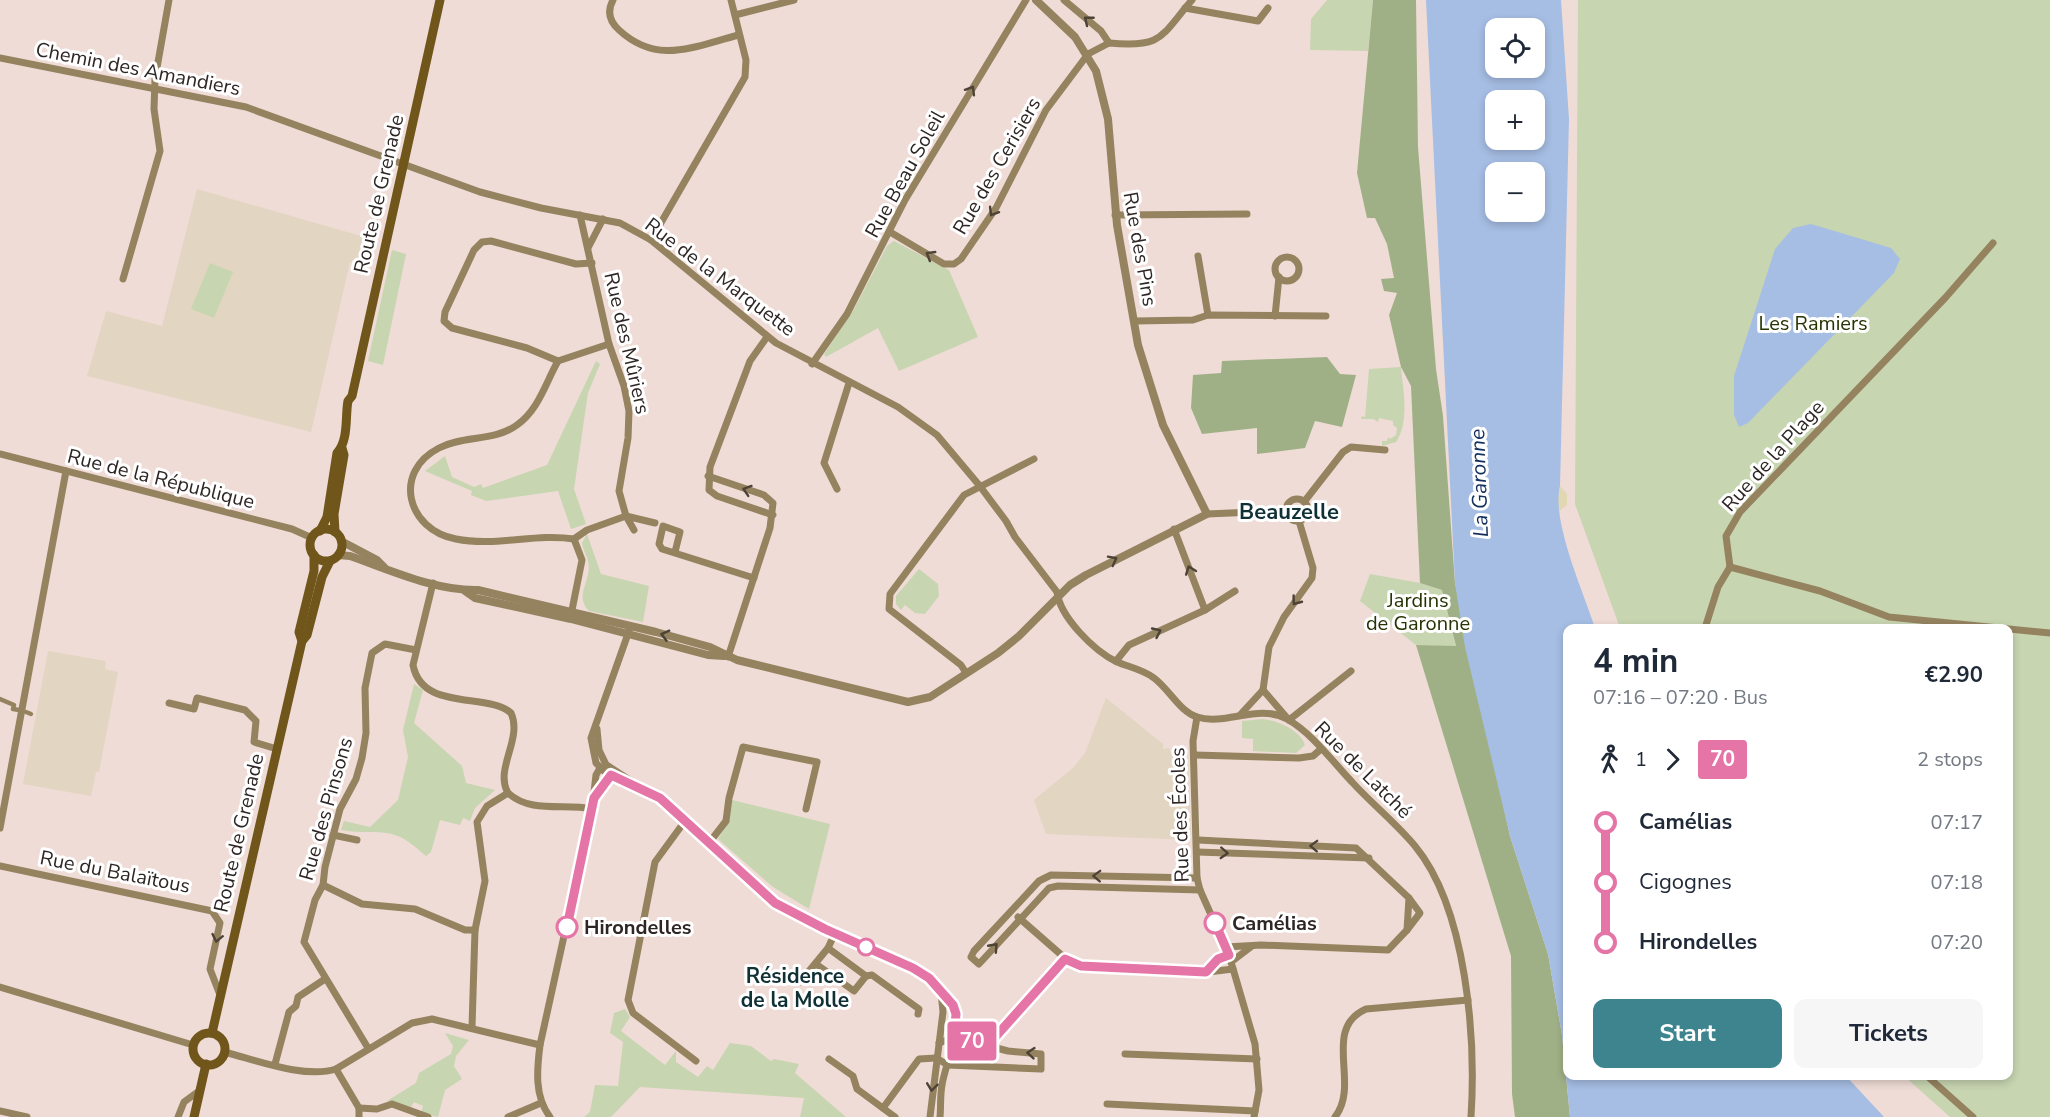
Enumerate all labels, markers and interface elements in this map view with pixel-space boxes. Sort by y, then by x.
one-way arrow [1084,16,1095,27]
map controls [1485,18,1545,222]
button: locate [1485,18,1545,78]
street label: Chemin des Amandiers [33,36,243,102]
one-way arrow [964,86,976,96]
button: + [1485,90,1545,150]
street label: Rue des Cerisiers [947,92,1047,240]
street label: Rue Beau Soleil [859,105,951,243]
street label: Route de Grenade [348,112,410,276]
button: − [1485,162,1545,222]
street label: Rue des Pins [1117,190,1163,308]
one-way arrow [989,206,1001,216]
street label: Rue de la Marquette [639,211,801,343]
one-way arrow [926,251,936,263]
street label: Rue des Mûriers [598,269,656,417]
park label: Les Ramiers [1758,310,1868,337]
street label: Rue de la Plage [1716,395,1830,517]
water label: La Garonne [1463,428,1495,538]
street label: Rue de la République [65,443,257,515]
one-way arrow [742,484,753,497]
district label: Beauzelle [1239,497,1339,527]
one-way arrow [1107,556,1118,568]
one-way arrow [1184,565,1197,575]
park label: Jardins de Garonne [1366,587,1470,637]
one-way arrow [1292,595,1303,606]
one-way arrow [1151,627,1162,639]
one-way arrow [660,629,670,642]
text: 4 min [1593,639,1678,684]
text: €2.90 [1925,660,1983,690]
text: 07:16 – 07:20 · Bus [1593,684,1768,711]
street label: Rue de Latché [1308,715,1418,825]
street label: Rue des Pinsons [293,734,359,884]
icon: walk [1593,743,1626,776]
icon: forward [1656,743,1689,776]
text: 70 [1710,745,1735,773]
text: 1 [1635,746,1647,773]
text: 2 stops [1917,746,1983,773]
street label: Rue des Écoles [1164,747,1196,883]
street label: Route de Grenade [208,751,270,915]
text: Camélias [1639,807,1732,837]
text: 07:17 [1930,809,1983,836]
one-way arrow [1309,840,1318,852]
street label: Rue du Balaïtous [38,844,192,900]
one-way arrow [1219,846,1228,859]
text: Cigognes [1639,867,1732,897]
text: 07:18 [1930,869,1983,896]
one-way arrow [1092,870,1101,883]
place label: Camélias [1232,910,1317,937]
marker: Camélias [1204,912,1226,934]
place label: Hirondelles [584,914,692,941]
marker: Hirondelles [556,916,578,938]
text: Hirondelles [1639,927,1757,957]
text: 07:20 [1930,929,1983,956]
one-way arrow [211,933,224,943]
unlabelled marker [857,938,875,956]
one-way arrow [987,943,998,954]
district label: Résidence de la Molle [741,962,849,1014]
button: Start [1593,999,1782,1068]
button: Tickets [1794,999,1983,1068]
line badge: 70 [945,1022,999,1060]
text: 70 [959,1027,985,1055]
one-way arrow [1026,1047,1035,1060]
one-way arrow [926,1083,939,1092]

